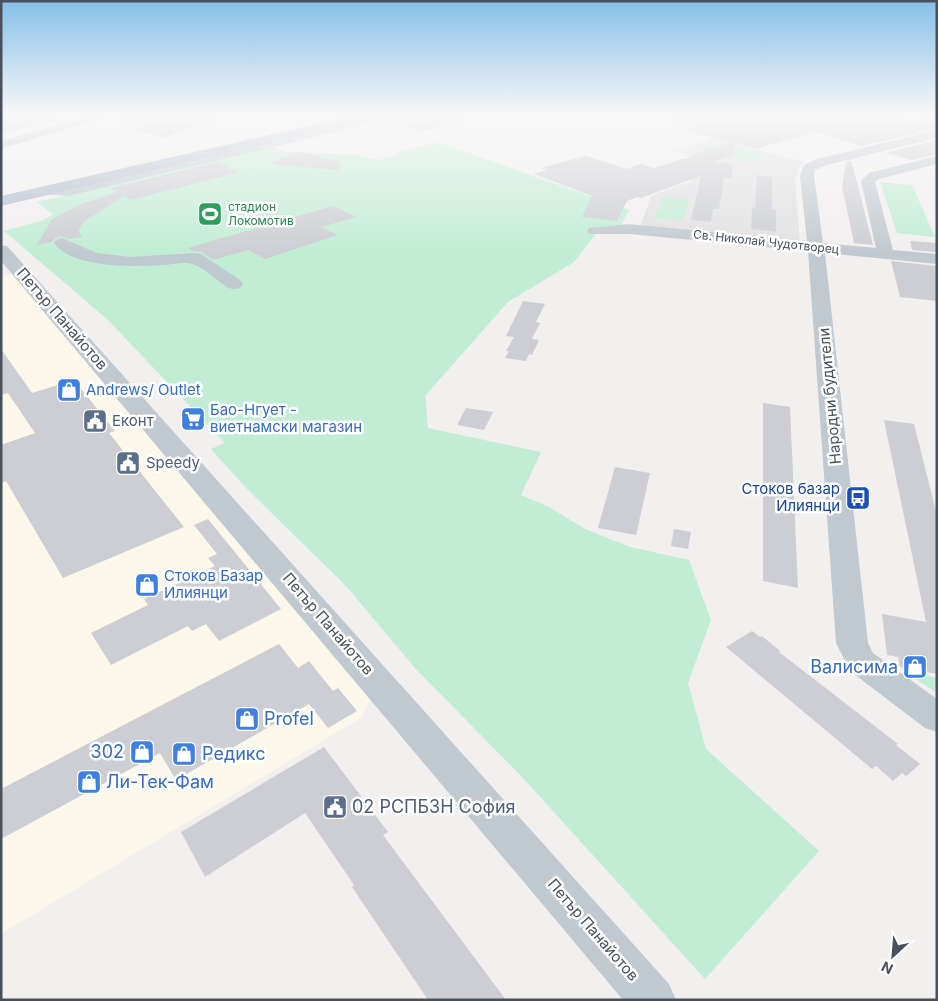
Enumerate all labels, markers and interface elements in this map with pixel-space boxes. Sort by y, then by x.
place label: стадион Локомотив [228,199,294,228]
sports icon: стадион Локомотив [197,201,223,227]
street label: Св. Николай Чудотворец [692,226,840,257]
street label: Петър Панайотов [13,264,112,374]
street label: Народни будители [814,327,845,465]
shop icon: Andrews/ Outlet [56,377,82,403]
place label: Andrews/ Outlet [86,380,201,399]
place label: Бао-Нгует - виетнамски магазин [210,400,362,436]
supermarket icon: Бао-Нгует - виетнамски магазин [180,406,206,432]
public building icon: Еконт [82,408,108,434]
place label: Еконт [112,411,154,430]
public building icon: Speedy [115,450,141,476]
place label: Speedy [146,453,201,472]
place label: Стоков базар Илиянци [742,479,840,515]
bus stop icon: Стоков базар Илиянци [845,485,871,511]
place label: Стоков Базар Илиянци [164,566,263,602]
street label: Петър Панайотов [279,569,378,679]
shop icon: Стоков Базар Илиянци [134,572,160,598]
shop icon: Валисима [902,654,928,680]
place label: Валисима [810,656,898,677]
shop icon: Profel [234,706,260,732]
place label: Profel [264,708,314,729]
shop icon: 302 [129,739,155,765]
place label: 302 [91,741,124,762]
shop icon: Редикс [171,741,197,767]
place label: Редикс [202,743,265,764]
shop icon: Ли-Тек-Фам [76,769,102,795]
place label: Ли-Тек-Фам [106,771,214,792]
public building icon: 02 РСПБЗН София [322,794,348,820]
place label: 02 РСПБЗН София [352,796,516,817]
street label: Петър Панайотов [544,875,643,985]
north arrow [868,931,918,981]
text: N [879,958,896,978]

